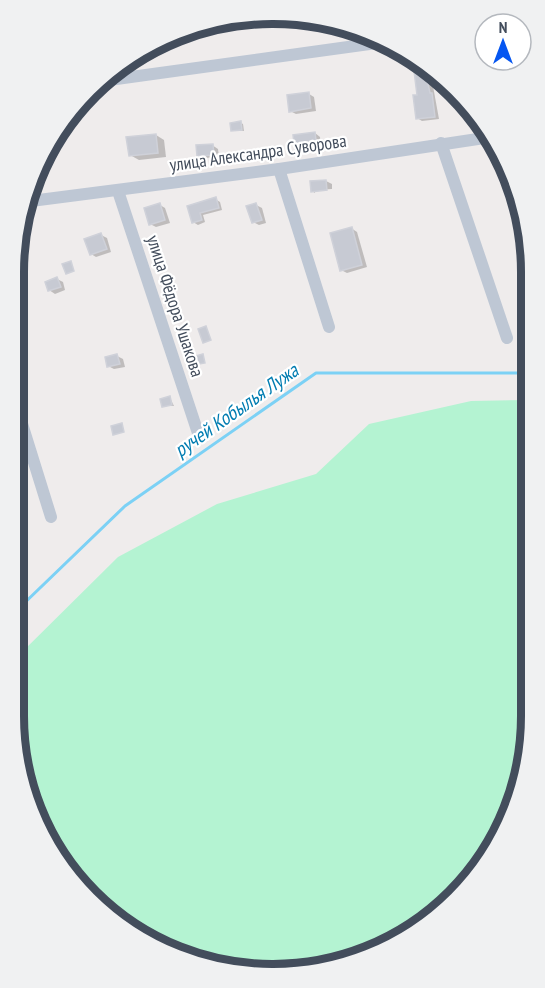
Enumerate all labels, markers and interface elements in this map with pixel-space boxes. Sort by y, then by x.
north arrow [473,12,533,72]
text: N [499,17,507,37]
street label: улица Александра Суворова [168,129,348,176]
street label: улица Фёдора Ушакова [142,232,209,380]
water label: ручей Кобылья Лужа [169,357,304,463]

